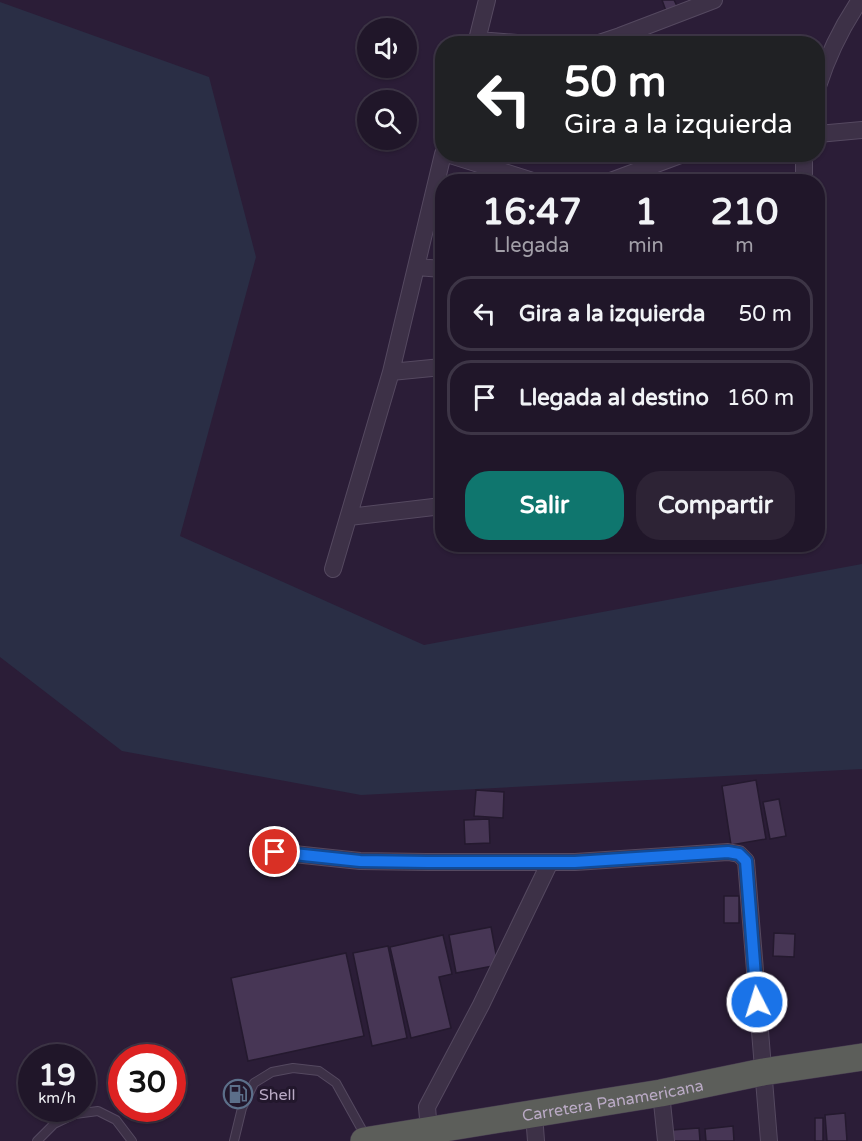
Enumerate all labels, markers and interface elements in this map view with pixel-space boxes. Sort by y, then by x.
map controls [357,18,417,150]
button: sound [357,18,417,78]
text: 50 m [564,57,666,108]
icon: left [465,60,543,138]
button: search [357,90,417,150]
text: Gira a la izquierda [564,108,793,141]
text: 16:47 [482,191,582,234]
text: 1 [635,191,657,234]
text: 210 [710,191,778,234]
text: Llegada [494,234,569,258]
text: min [628,234,664,258]
text: m [735,234,754,258]
icon: left [468,297,501,330]
text: Gira a la izquierda [519,301,705,327]
text: 50 m [738,301,792,327]
icon: arrive [468,381,501,414]
text: Llegada al destino [519,385,709,411]
text: 160 m [727,385,794,411]
button: Salir [465,471,624,540]
button: Compartir [636,471,795,540]
pin [249,826,300,877]
icon: arrive [258,835,291,868]
position arrow [725,970,789,1034]
speed limit sign: 30 [108,1044,186,1122]
text: 19 [38,1057,76,1094]
street label: Carretera Panamericana [521,1075,705,1126]
fuel station icon: Shell [222,1078,254,1110]
place label: Shell [259,1085,296,1105]
text: km/h [38,1089,76,1107]

